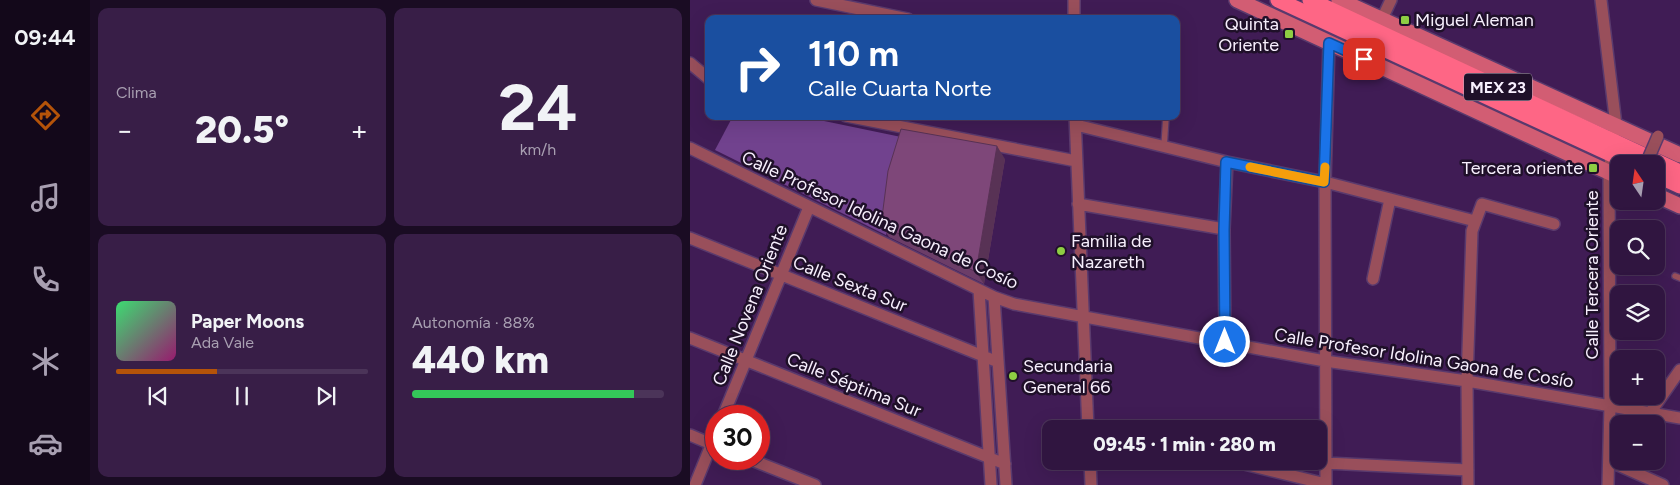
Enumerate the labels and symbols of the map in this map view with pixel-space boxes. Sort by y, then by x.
place label: Miguel Aleman [1415,9,1534,31]
place label: Quinta Oriente [1218,13,1279,56]
marker: Miguel Aleman [1399,14,1411,26]
marker: Quinta Oriente [1283,28,1295,40]
pin [1343,38,1385,80]
road number: MEX 23 [1464,74,1532,100]
street label: Calle Profesor Idolina Gaona de Cosío [738,146,1022,294]
north arrow [1610,155,1665,210]
place label: Tercera oriente [1462,157,1583,179]
marker: Tercera oriente [1587,162,1599,174]
street label: Calle Tercera Oriente [1581,190,1603,360]
street label: Calle Novena Oriente [708,221,792,389]
place label: Familia de Nazareth [1071,230,1152,273]
marker: Familia de Nazareth [1055,245,1067,257]
street label: Calle Sexta Sur [790,251,910,317]
position arrow [1198,315,1250,367]
street label: Calle Profesor Idolina Gaona de Cosío [1273,323,1575,393]
street label: Calle Séptima Sur [784,348,924,422]
place label: Secundaria General 66 [1023,355,1113,398]
marker: Secundaria General 66 [1007,370,1019,382]
speed limit sign: 30 [705,405,770,470]

